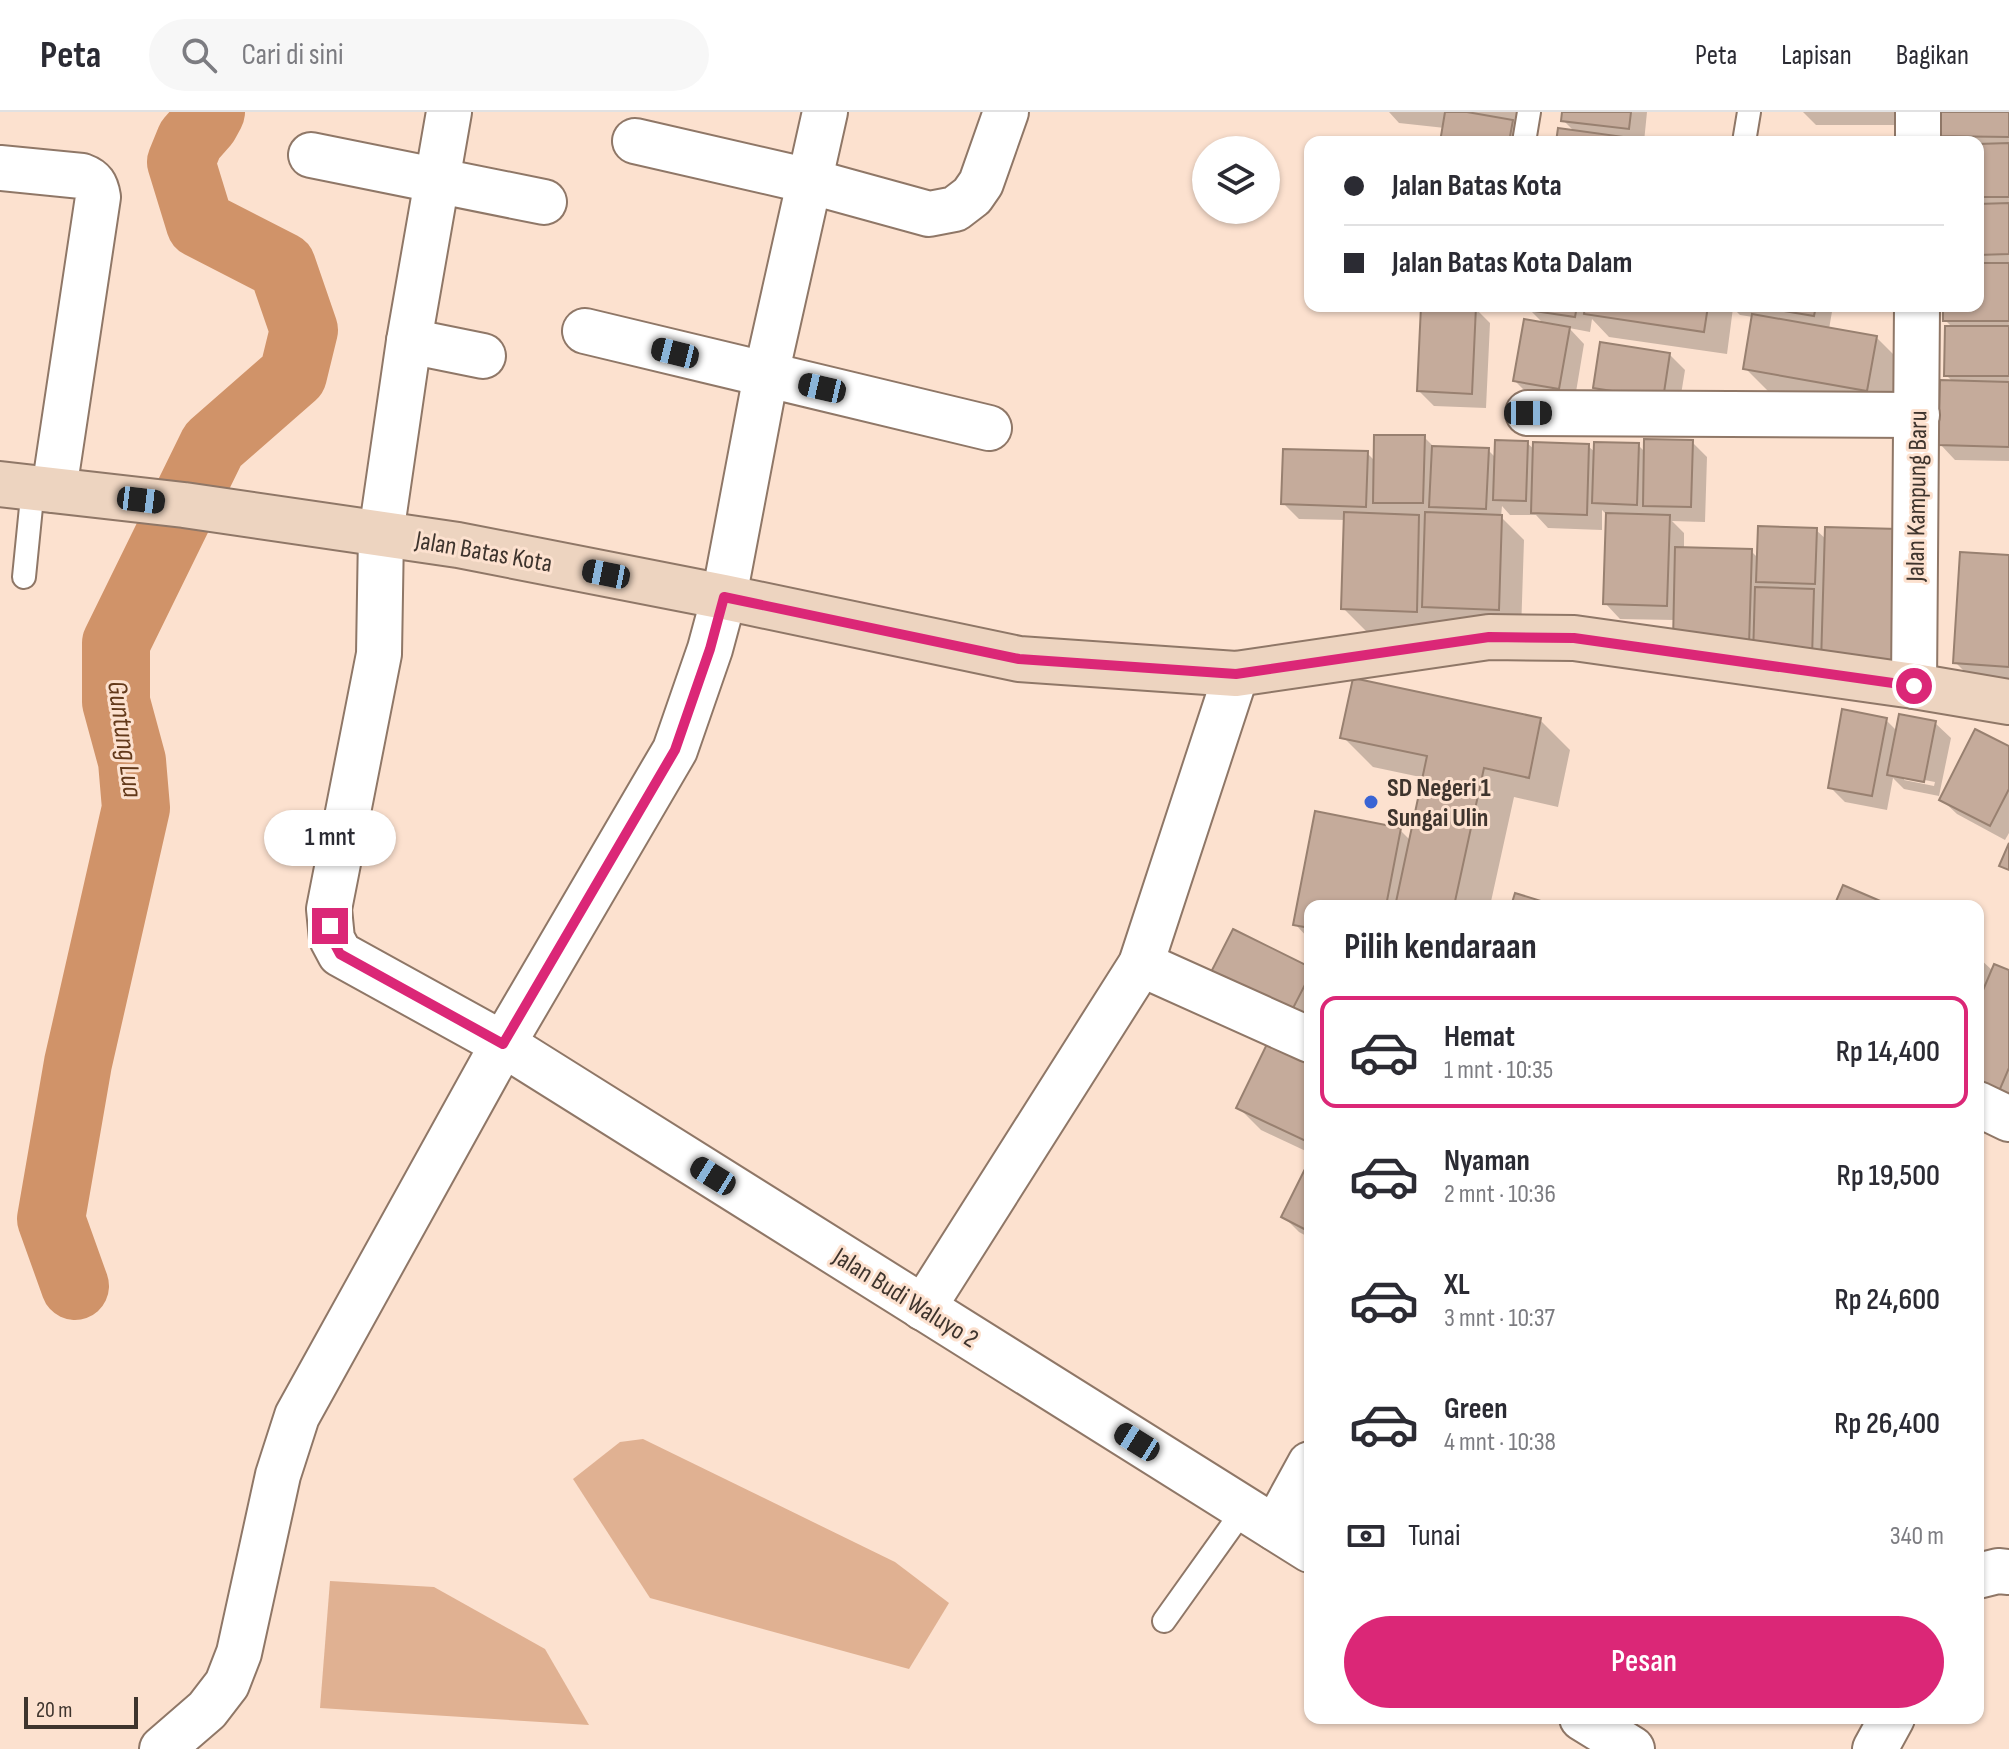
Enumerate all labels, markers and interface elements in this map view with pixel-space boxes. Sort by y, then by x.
search box [149,19,709,91]
text: Peta [40,33,101,78]
icon: search [177,33,221,77]
text: Cari di sini [241,37,344,73]
text: Peta [1695,39,1737,72]
text: Lapisan [1781,39,1852,72]
text: Bagikan [1896,39,1969,72]
map controls [1192,136,1280,224]
button: layers [1192,136,1280,224]
text: Jalan Batas Kota [1392,168,1562,204]
text: Jalan Batas Kota Dalam [1392,245,1632,281]
car [649,336,701,370]
car [796,371,848,405]
car [1504,401,1552,425]
street label: Jalan Kampung Baru [1900,410,1934,583]
car [116,485,166,515]
street label: Jalan Batas Kota [412,525,555,580]
car [580,558,632,590]
route start [1896,668,1932,704]
water label: Guntung Lua [100,679,149,800]
place label: SD Negeri 1 Sungai Ulin [1387,773,1491,834]
marker: SD Negeri 1 Sungai Ulin [1362,793,1380,811]
callout: 1 mnt [264,810,396,866]
text: 1 mnt [305,822,355,853]
route end [312,908,348,944]
text: Pilih kendaraan [1344,926,1537,969]
icon: car [1348,1016,1420,1088]
text: Hemat [1444,1019,1515,1055]
text: Rp 14,400 [1836,1034,1940,1070]
text: 1 mnt · 10:35 [1444,1055,1553,1086]
icon: car [1348,1140,1420,1212]
text: Nyaman [1444,1143,1530,1179]
car [686,1153,740,1199]
text: Rp 19,500 [1837,1158,1940,1194]
text: 2 mnt · 10:36 [1444,1179,1556,1210]
street label: Jalan Budi Waluyo 2 [826,1241,983,1355]
icon: car [1348,1264,1420,1336]
text: XL [1444,1267,1470,1303]
text: Rp 24,600 [1834,1282,1940,1318]
text: 3 mnt · 10:37 [1444,1303,1555,1334]
icon: car [1348,1388,1420,1460]
text: Green [1444,1391,1508,1427]
text: Rp 26,400 [1834,1406,1940,1442]
car [1110,1419,1164,1465]
text: 4 mnt · 10:38 [1444,1427,1556,1458]
icon: cash [1344,1514,1388,1558]
text: Tunai [1408,1518,1461,1554]
text: 340 m [1890,1521,1944,1552]
button: Pesan [1344,1616,1944,1708]
scale bar [24,1693,138,1729]
text: 20 m [36,1697,73,1724]

